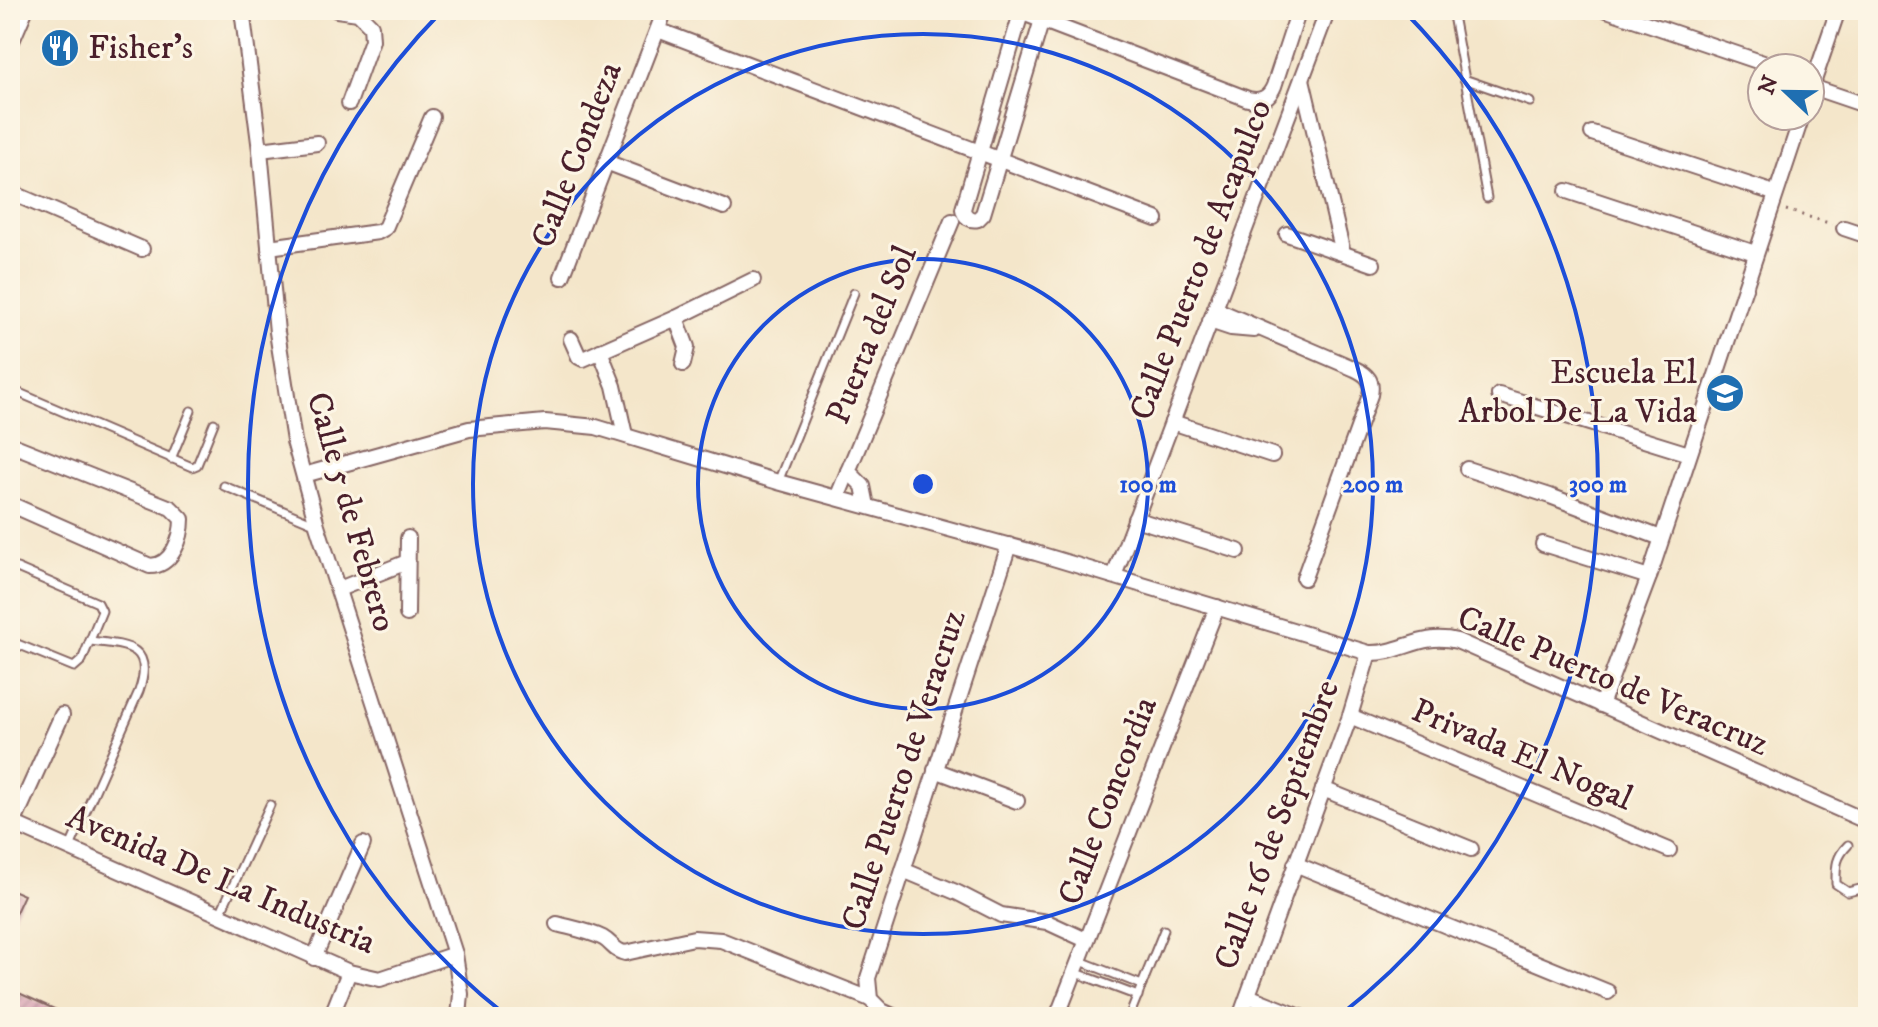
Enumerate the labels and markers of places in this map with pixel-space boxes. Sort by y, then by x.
restaurant icon: Fisher’s [39,27,81,69]
place label: Fisher’s [88,27,193,69]
place label: Escuela El Arbol De La Vida [1459,352,1698,433]
school or university icon: Escuela El Arbol De La Vida [1704,372,1746,414]
centre of rings [909,470,937,498]

